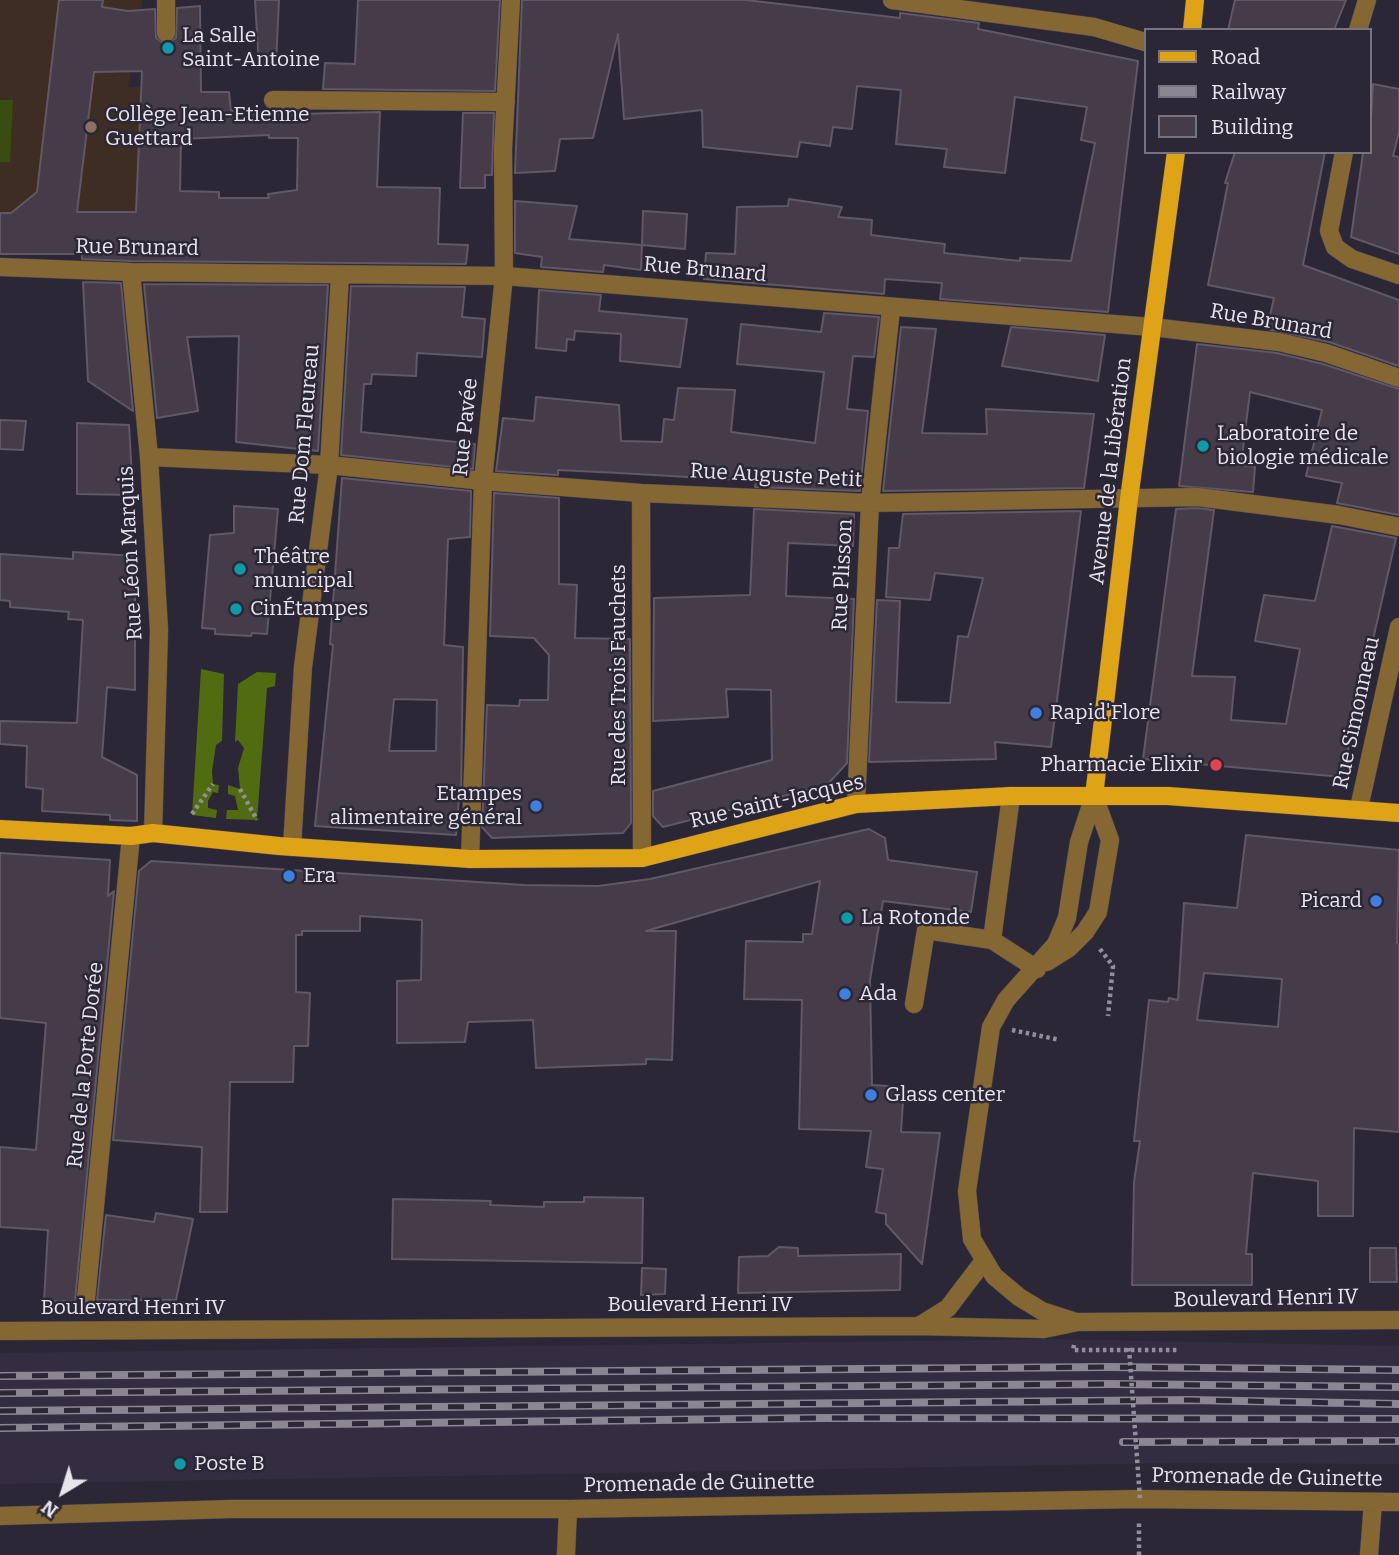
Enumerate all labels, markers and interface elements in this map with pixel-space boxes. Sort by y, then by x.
place label: La Salle Saint-Antoine [182,23,320,73]
legend [1144,28,1371,154]
marker: La Salle Saint-Antoine [160,40,176,56]
text: Road [1211,44,1260,70]
text: Railway [1211,79,1286,105]
place label: Collège Jean-Etienne Guettard [105,102,309,152]
text: Building [1211,114,1293,140]
marker: Collège Jean-Etienne Guettard [83,119,99,135]
street label: Rue Brunard [75,234,199,262]
street label: Rue Brunard [642,252,768,288]
street label: Rue Brunard [1208,299,1334,345]
street label: Rue Dom Fleureau [285,343,325,525]
street label: Avenue de la Libération [1085,356,1137,586]
street label: Rue Pavée [448,377,484,477]
place label: Laboratoire de biologie médicale [1217,421,1389,471]
marker: Laboratoire de biologie médicale [1195,438,1211,454]
street label: Rue Auguste Petit [689,459,863,493]
street label: Rue Léon Marquis [114,465,148,641]
street label: Rue Plisson [827,518,859,632]
place label: Théâtre municipal [254,544,353,594]
marker: Théâtre municipal [232,561,248,577]
street label: Rue des Trois Fauchets [606,564,632,786]
place label: CinÉtampes [250,596,368,622]
marker: CinÉtampes [228,601,244,617]
street label: Rue Simonneau [1329,635,1385,791]
place label: Rapid'Flore [1050,700,1161,726]
marker: Rapid'Flore [1028,705,1044,721]
place label: Pharmacie Elixir [1041,752,1202,778]
marker: Pharmacie Elixir [1208,757,1224,773]
street label: Rue Saint-Jacques [688,770,866,834]
place label: Etampes alimentaire général [330,781,522,831]
marker: Etampes alimentaire général [528,798,544,814]
place label: Era [303,863,336,889]
marker: Era [281,868,297,884]
place label: Picard [1300,888,1362,914]
marker: Picard [1368,893,1384,909]
place label: La Rotonde [861,905,970,931]
marker: La Rotonde [839,910,855,926]
street label: Rue de la Porte Dorée [63,961,109,1169]
place label: Ada [859,981,897,1007]
marker: Ada [837,986,853,1002]
place label: Glass center [885,1082,1005,1108]
marker: Glass center [863,1087,879,1103]
street label: Boulevard Henri IV [1173,1285,1359,1313]
street label: Boulevard Henri IV [607,1292,793,1318]
street label: Boulevard Henri IV [40,1295,226,1321]
place label: Poste B [194,1451,265,1477]
marker: Poste B [172,1456,188,1472]
north arrow [28,1457,98,1527]
street label: Promenade de Guinette [1151,1463,1383,1493]
street label: Promenade de Guinette [583,1469,815,1499]
text: N [37,1495,63,1523]

